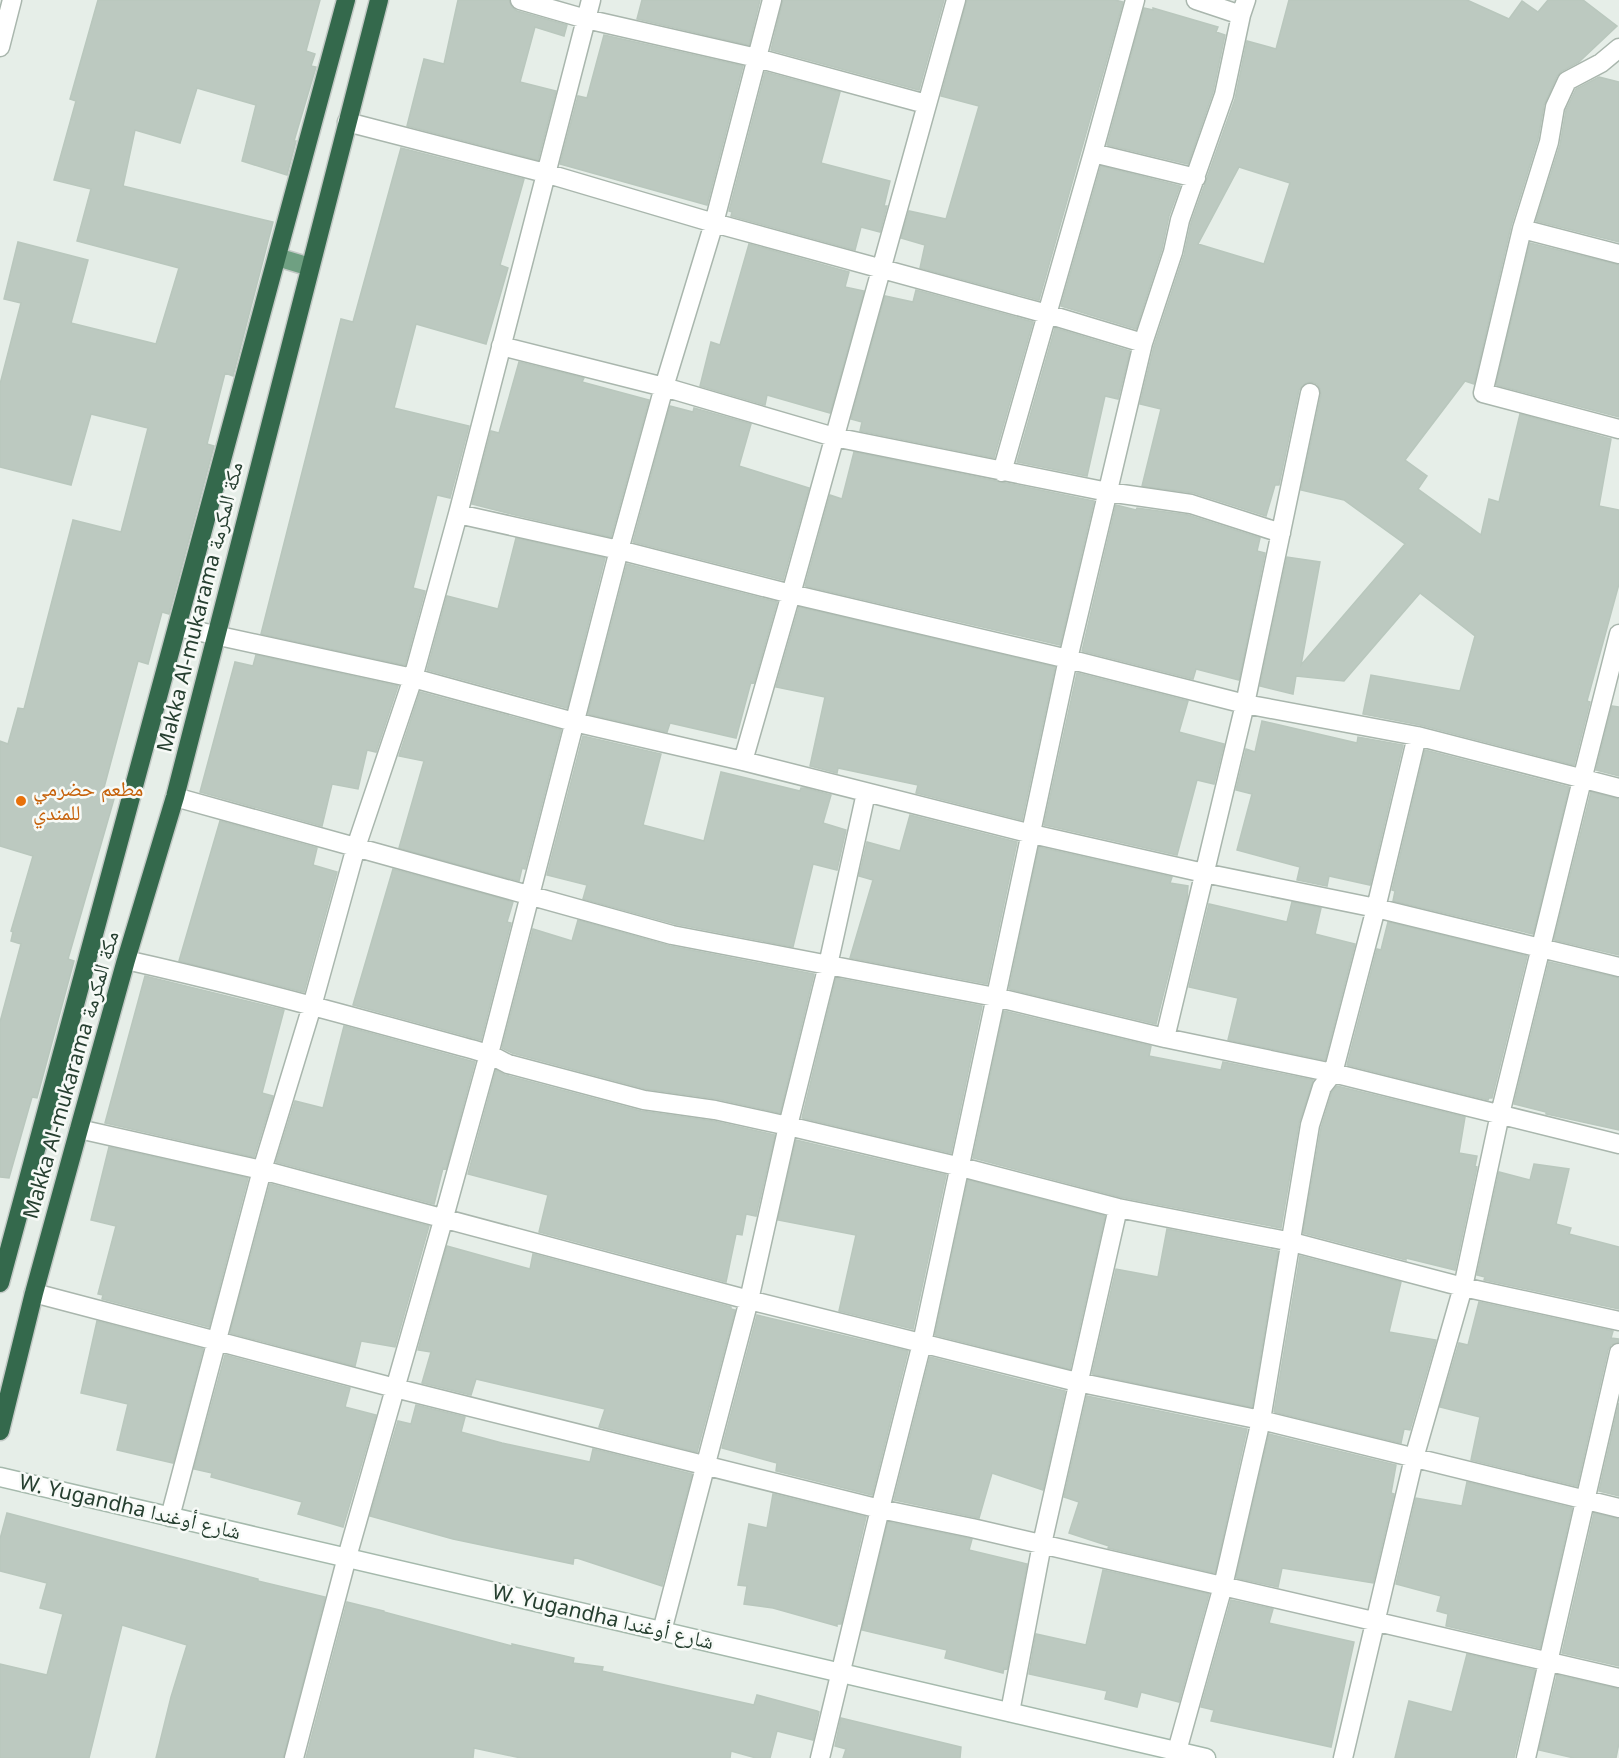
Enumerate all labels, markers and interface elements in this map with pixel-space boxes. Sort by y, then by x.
street label: Makka Al-mukarama مكة المكرمة [149,459,249,755]
place label: مطعم حضرمي للمندي [33,774,143,829]
marker: مطعم حضرمي للمندي [14,794,28,808]
street label: Makka Al-mukarama مكة المكرمة [15,928,125,1222]
street label: W. Yugandha شارع أوغندا [17,1467,244,1545]
street label: W. Yugandha شارع أوغندا [490,1577,717,1655]

